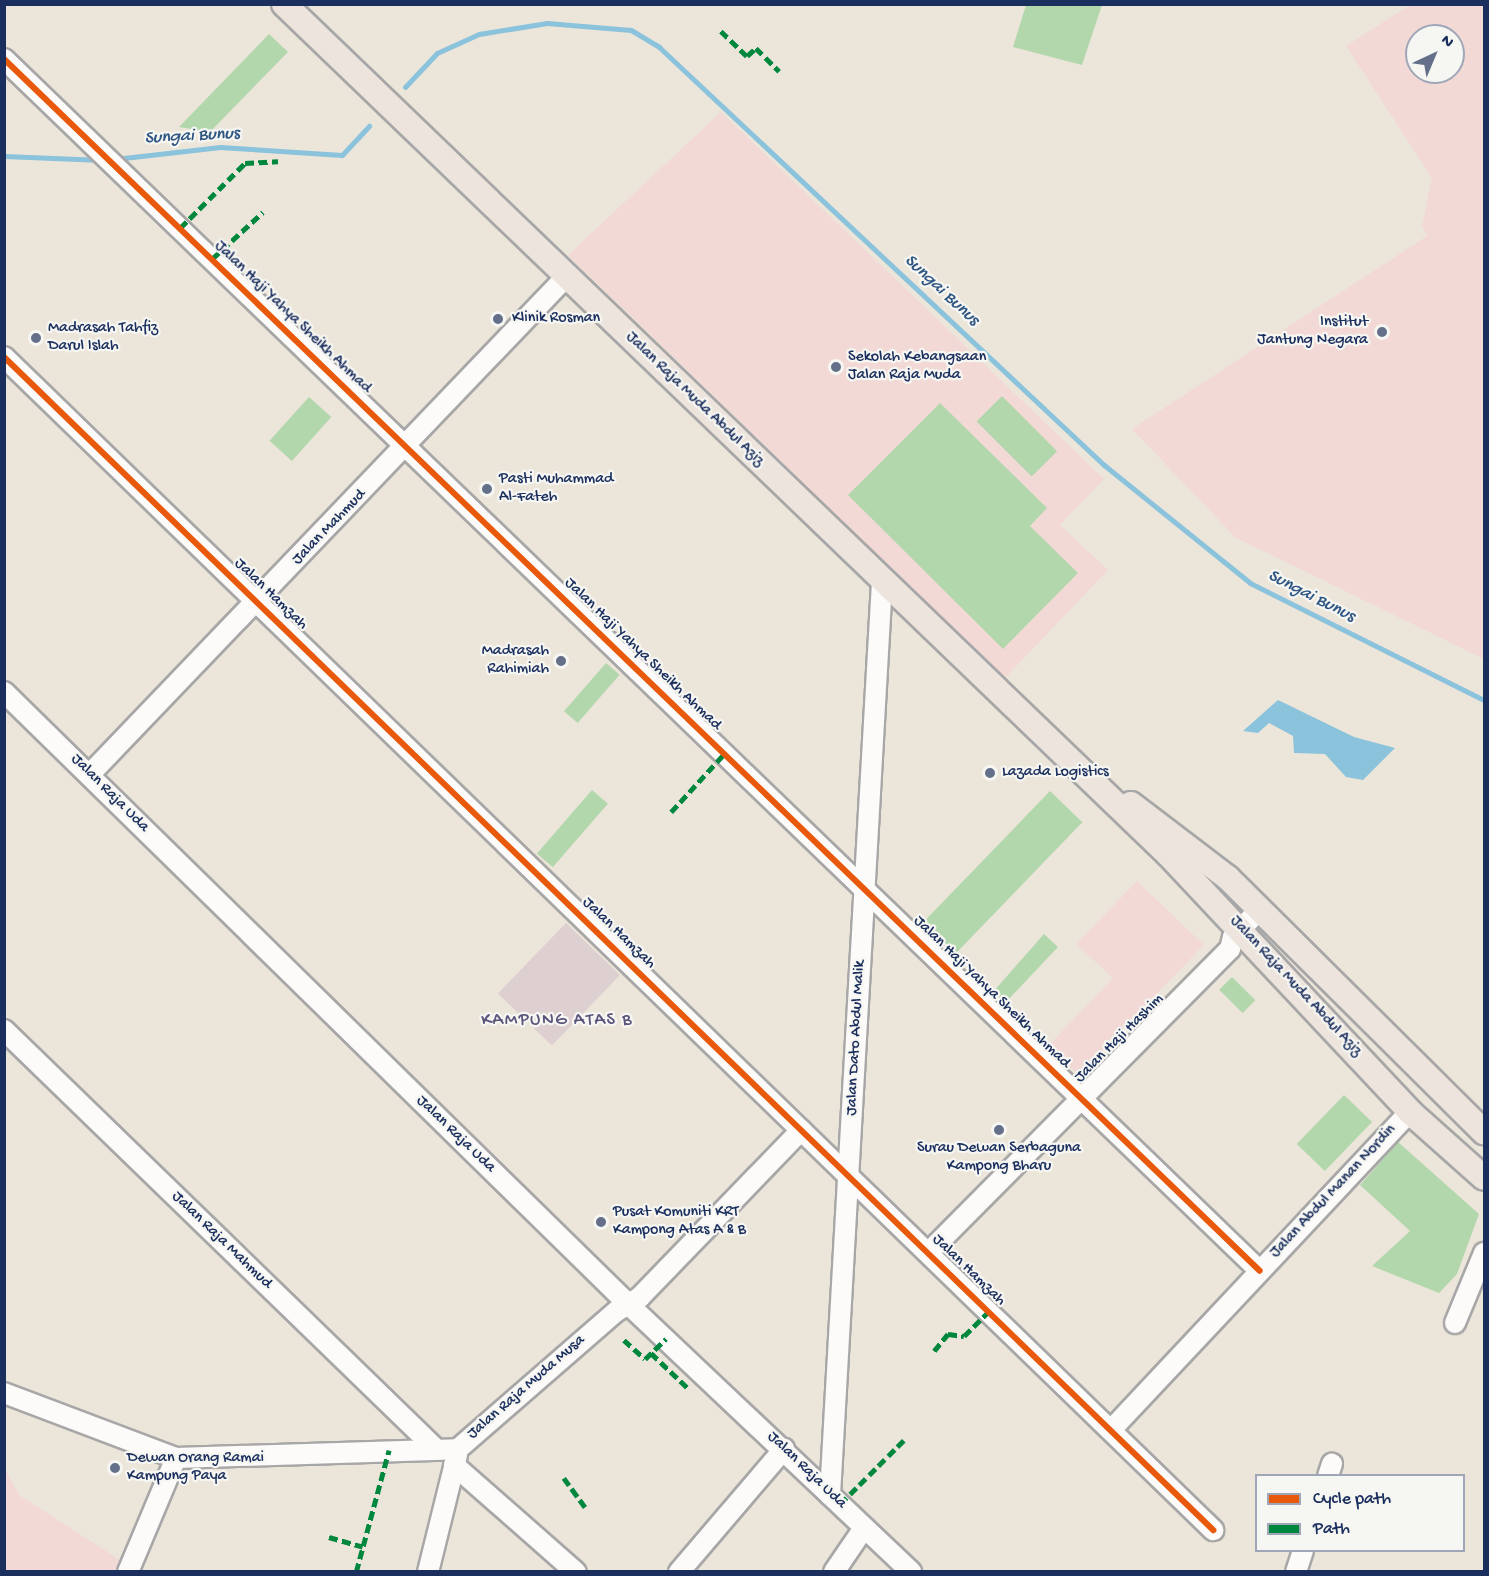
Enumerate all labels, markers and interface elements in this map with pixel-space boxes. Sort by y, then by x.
north arrow [1405,24,1465,84]
text: N [1436,32,1457,53]
water label: Sungai Bunus [144,124,240,150]
street label: Jalan Haji Yahya Sheikh Ahmad [209,238,375,398]
water label: Sungai Bunus [899,251,983,331]
place label: Klinik Rosman [512,309,600,329]
marker: Klinik Rosman [489,310,507,328]
place label: Institut Jantung Negara [1257,313,1368,351]
place label: Madrasah Tahfiz Darul Islah [48,319,158,357]
marker: Institut Jantung Negara [1373,323,1391,341]
street label: Jalan Raja Muda Abdul Aziz [621,329,767,471]
marker: Madrasah Tahfiz Darul Islah [29,331,43,345]
place label: Sekolah Kebangsaan Jalan Raja Muda [848,348,986,386]
marker: Sekolah Kebangsaan Jalan Raja Muda [829,360,843,374]
place label: Pasti Muhammad Al-Fateh [499,470,613,508]
marker: Pasti Muhammad Al-Fateh [480,482,494,496]
street label: Jalan Mahmud [289,486,371,570]
street label: Jalan Hamzah [229,555,311,635]
water label: Sungai Bunus [1264,566,1358,628]
street label: Jalan Haji Yahya Sheikh Ahmad [559,575,725,735]
place label: Madrasah Rahimiah [482,642,549,680]
marker: Madrasah Rahimiah [554,654,568,668]
street label: Jalan Raja Uda [66,751,152,837]
place label: Lazada Logistics [1002,763,1109,783]
marker: Lazada Logistics [983,766,997,780]
street label: Jalan Hamzah [577,894,659,974]
street label: Jalan Haji Yahya Sheikh Ahmad [908,913,1074,1073]
street label: Jalan Raja Muda Abdul Aziz [1225,913,1365,1061]
street label: Jalan Dato Abdul Malik [843,960,871,1116]
street label: Jalan Haji Hashim [1071,990,1169,1088]
district label: KAMPUNG ATAS B [481,1010,633,1032]
street label: Jalan Raja Uda [411,1092,499,1178]
street label: Jalan Abdul Manan Nordin [1267,1121,1401,1263]
marker: Surau Dewan Serbaguna Kampong Bharu [992,1123,1006,1137]
place label: Surau Dewan Serbaguna Kampong Bharu [917,1139,1081,1177]
street label: Jalan Raja Mahmud [167,1188,275,1294]
place label: Pusat Komuniti KRT Kampong Atas A & B [613,1203,746,1241]
marker: Pusat Komuniti KRT Kampong Atas A & B [594,1215,608,1229]
street label: Jalan Hamzah [927,1231,1009,1311]
street label: Jalan Raja Muda Musa [464,1332,590,1444]
street label: Jalan Raja Uda [762,1428,850,1514]
place label: Dewan Orang Ramai Kampung Paya [127,1449,264,1487]
marker: Dewan Orang Ramai Kampung Paya [108,1461,122,1475]
legend [1255,1474,1465,1552]
text: Cycle path [1313,1489,1391,1510]
text: Path [1313,1519,1350,1540]

